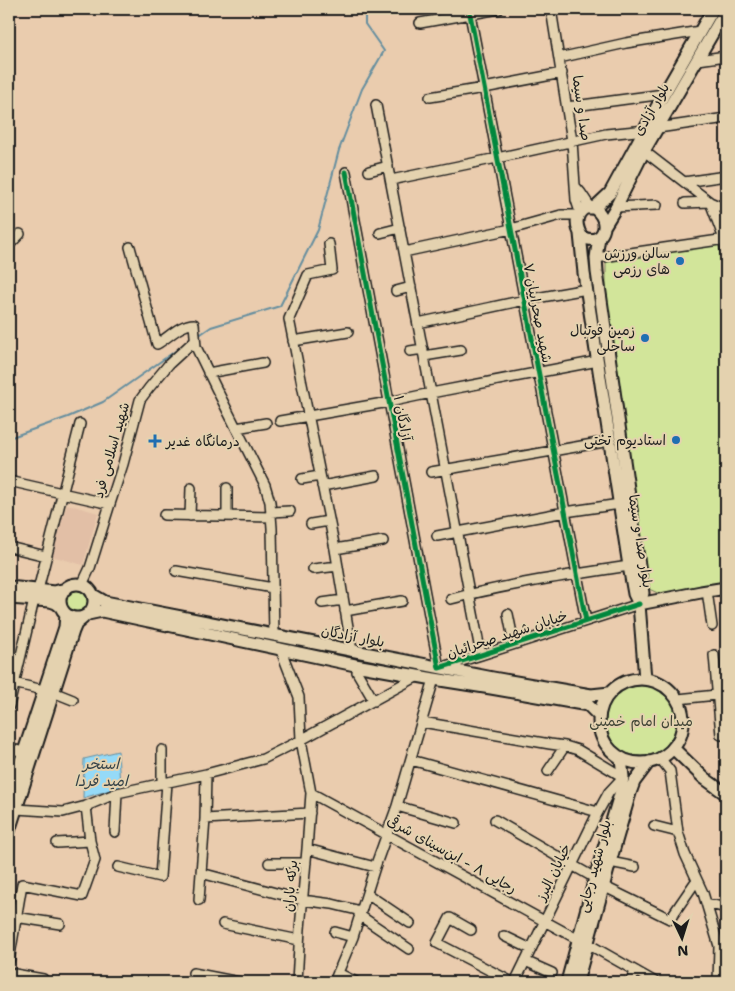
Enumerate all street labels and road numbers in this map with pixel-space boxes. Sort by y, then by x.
street label: صدا و سیما [568,74,596,142]
street label: بلوار آزادی [629,79,673,139]
street label: شهید صحراییان ۷ [520,262,556,364]
street label: آزادگان ۱ [390,394,416,443]
street label: شهید اسلامی فرد [89,400,133,500]
street label: بلوار صدا و سیما [625,493,657,589]
street label: خیابان شهید صحرائیان [444,606,570,662]
street label: بلوار آزادگان [320,621,386,651]
street label: رجایی ۸ - ابن‌سینای شرقی [384,811,520,897]
street label: بلوار شهید رجایی [573,818,615,914]
street label: خیابان البرز [531,840,575,904]
street label: برکه باران [279,859,301,913]

